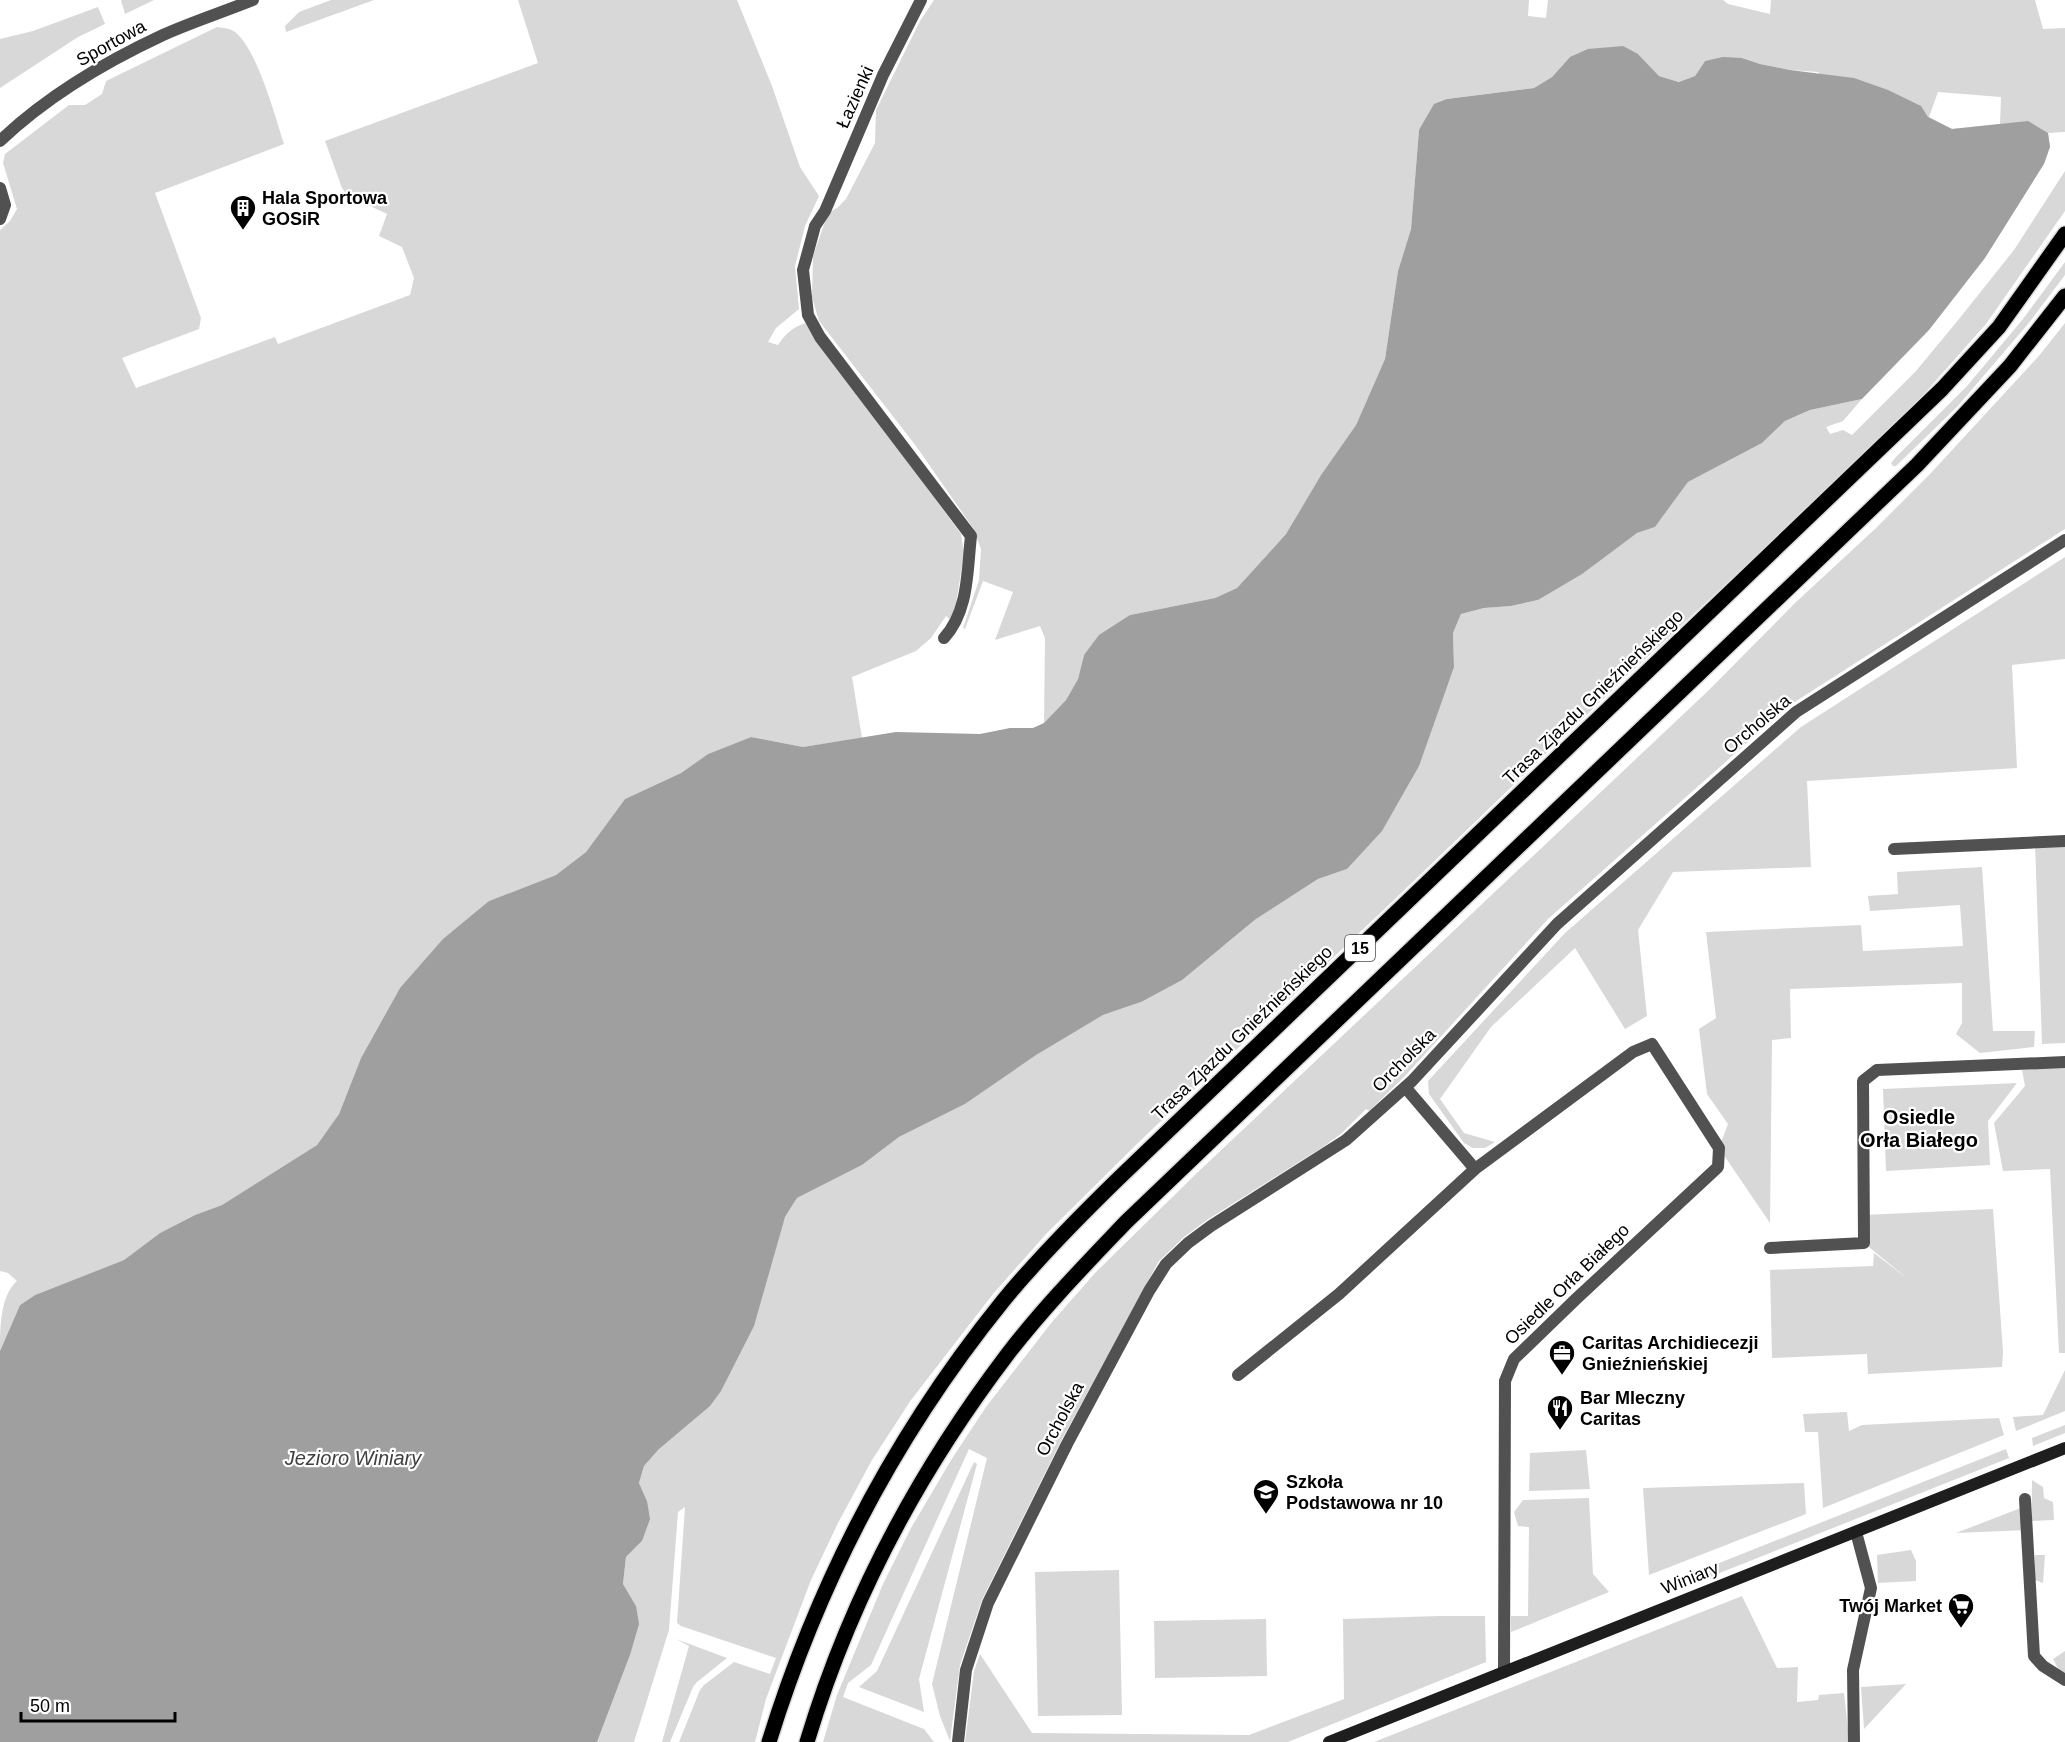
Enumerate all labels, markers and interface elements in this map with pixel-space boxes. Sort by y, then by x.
street label: Sportowa [73,15,150,70]
street label: Łazienki [832,63,878,131]
place label: Hala Sportowa GOSiR [262,188,388,229]
building icon: Hala Sportowa GOSiR [228,193,258,231]
street label: Trasa Zjazdu Gnieźnieńskiego [1499,606,1687,788]
street label: Orcholska [1720,690,1795,758]
road number: 15 [1345,935,1375,961]
street label: Trasa Zjazdu Gnieźnieńskiego [1148,942,1336,1124]
street label: Orcholska [1368,1024,1440,1096]
district label: Osiedle Orła Białego [1860,1106,1978,1151]
street label: Osiedle Orła Białego [1501,1219,1633,1349]
place label: Caritas Archidiecezji Gnieźnieńskiej [1582,1333,1758,1374]
office icon: Caritas Archidiecezji Gnieźnieńskiej [1547,1338,1577,1376]
street label: Orcholska [1032,1378,1088,1459]
place label: Bar Mleczny Caritas [1580,1388,1685,1429]
restaurant icon: Bar Mleczny Caritas [1545,1393,1575,1431]
water label: Jezioro Winiary [284,1447,422,1469]
place label: Szkoła Podstawowa nr 10 [1286,1472,1443,1513]
school or university icon: Szkoła Podstawowa nr 10 [1251,1477,1281,1515]
street label: Winiary [1658,1557,1722,1599]
supermarket icon: Twój Market [1946,1591,1976,1629]
place label: Twój Market [1839,1596,1942,1616]
scale bar [21,1685,176,1723]
text: 50 m [30,1696,70,1716]

